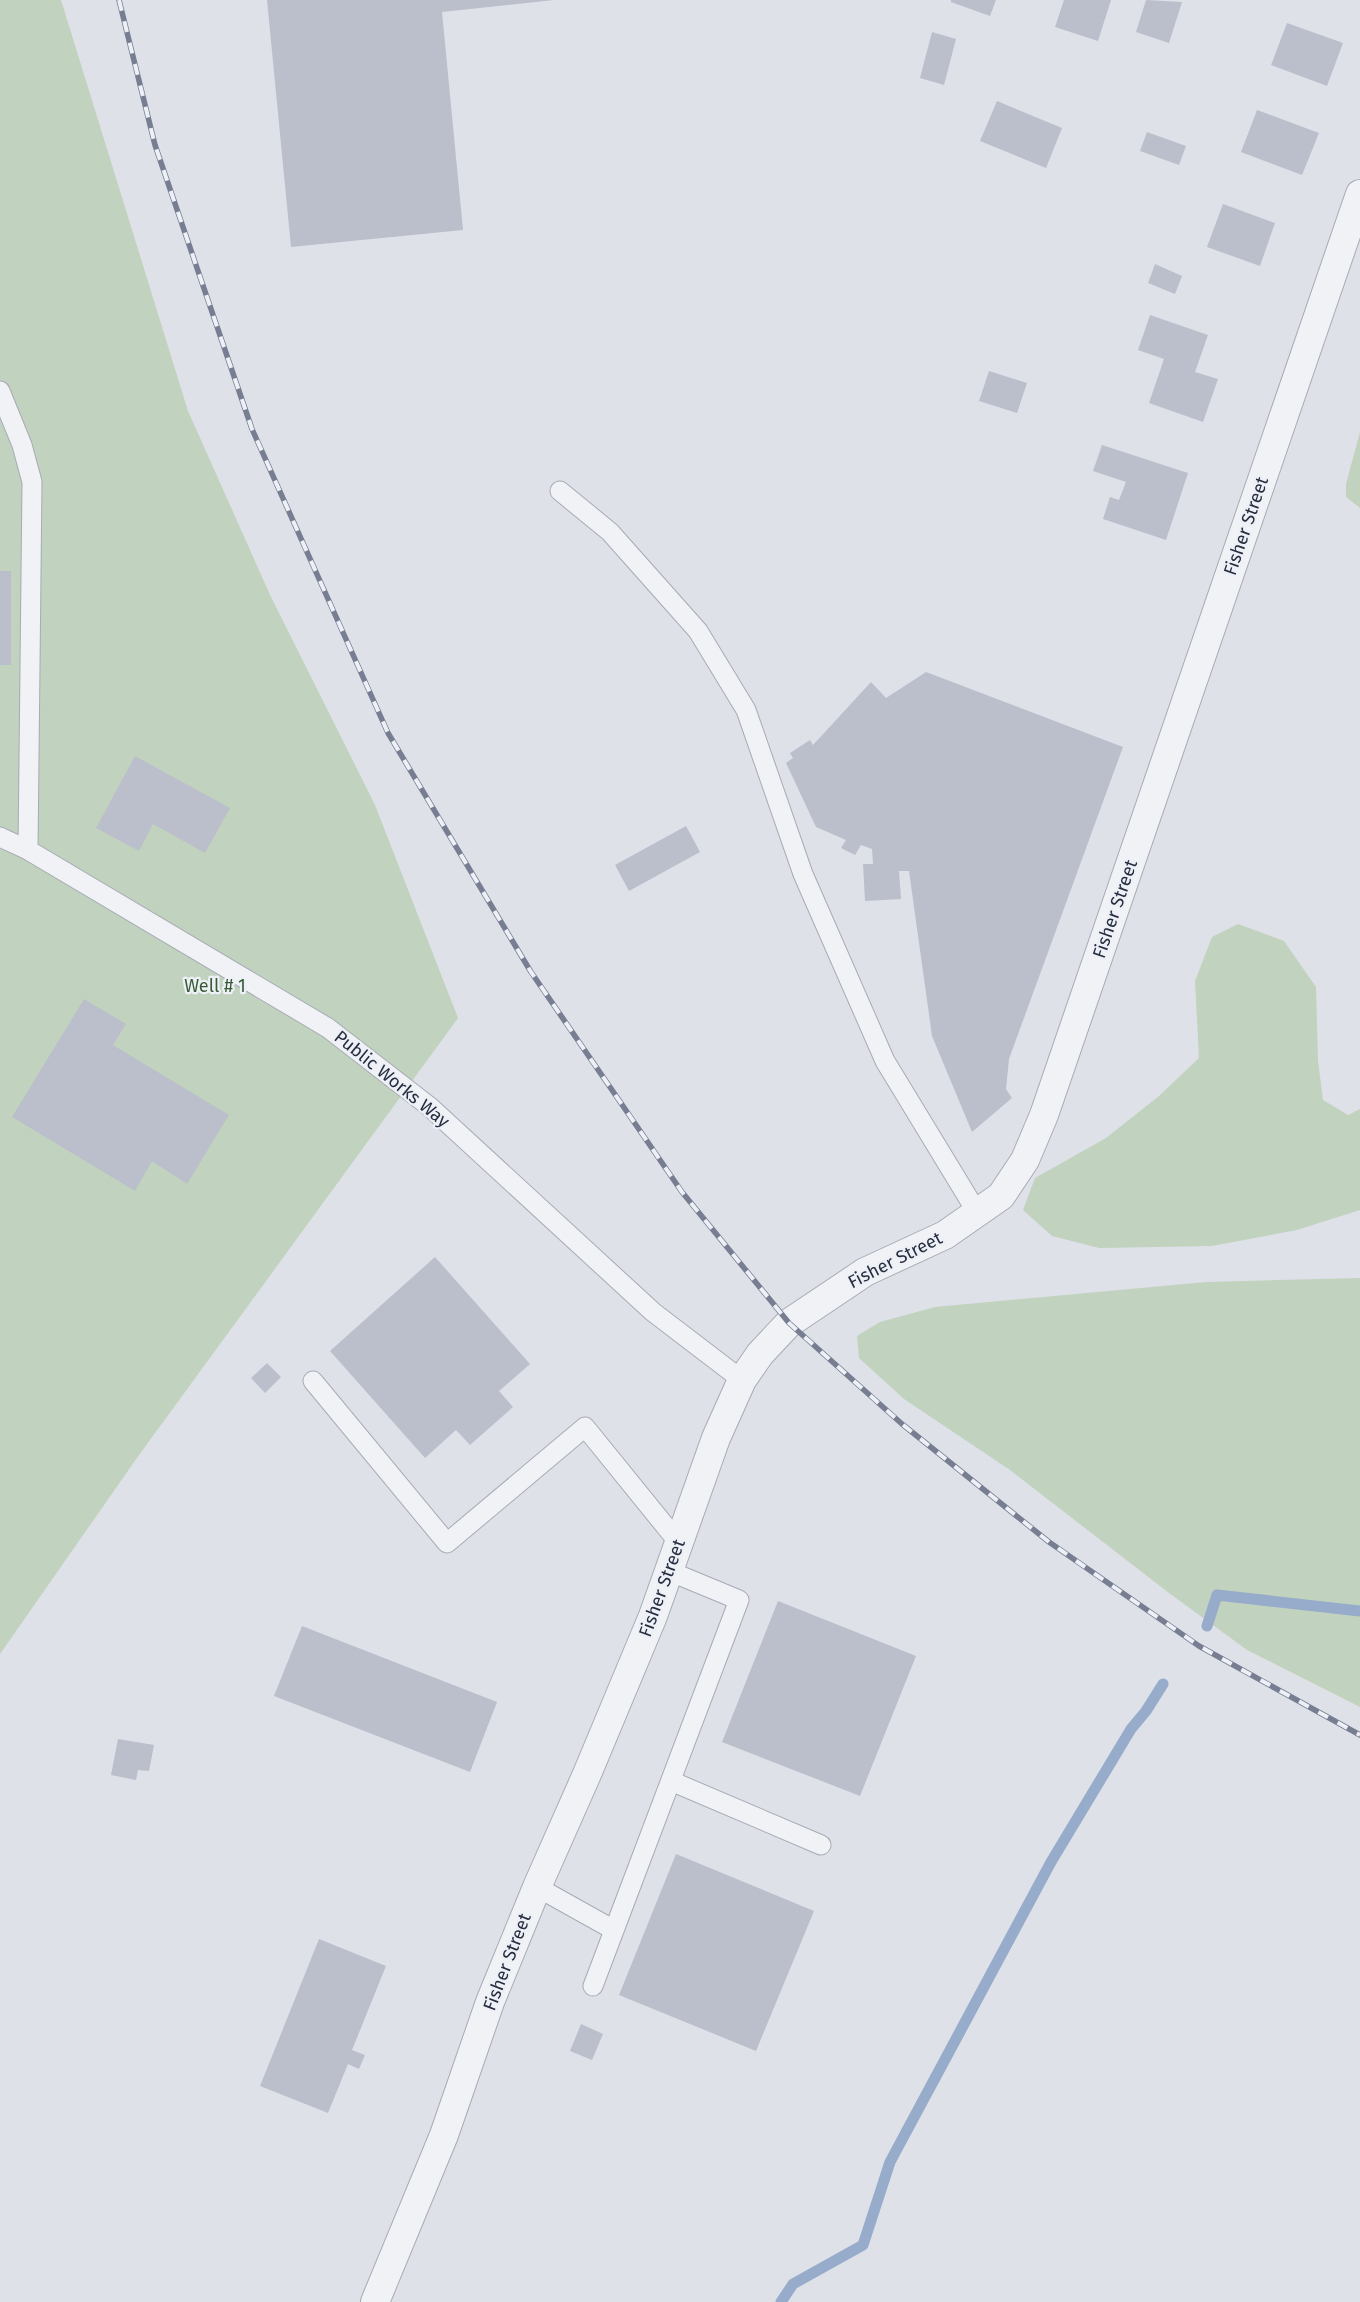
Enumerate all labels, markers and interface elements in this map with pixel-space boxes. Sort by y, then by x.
street label: Fisher Street [1219,473,1273,578]
street label: Fisher Street [1088,856,1142,961]
park label: Well # 1 [184,975,246,997]
street label: Public Works Way [330,1026,454,1132]
street label: Fisher Street [844,1227,946,1293]
street label: Fisher Street [634,1536,690,1640]
street label: Fisher Street [478,1910,536,2014]

